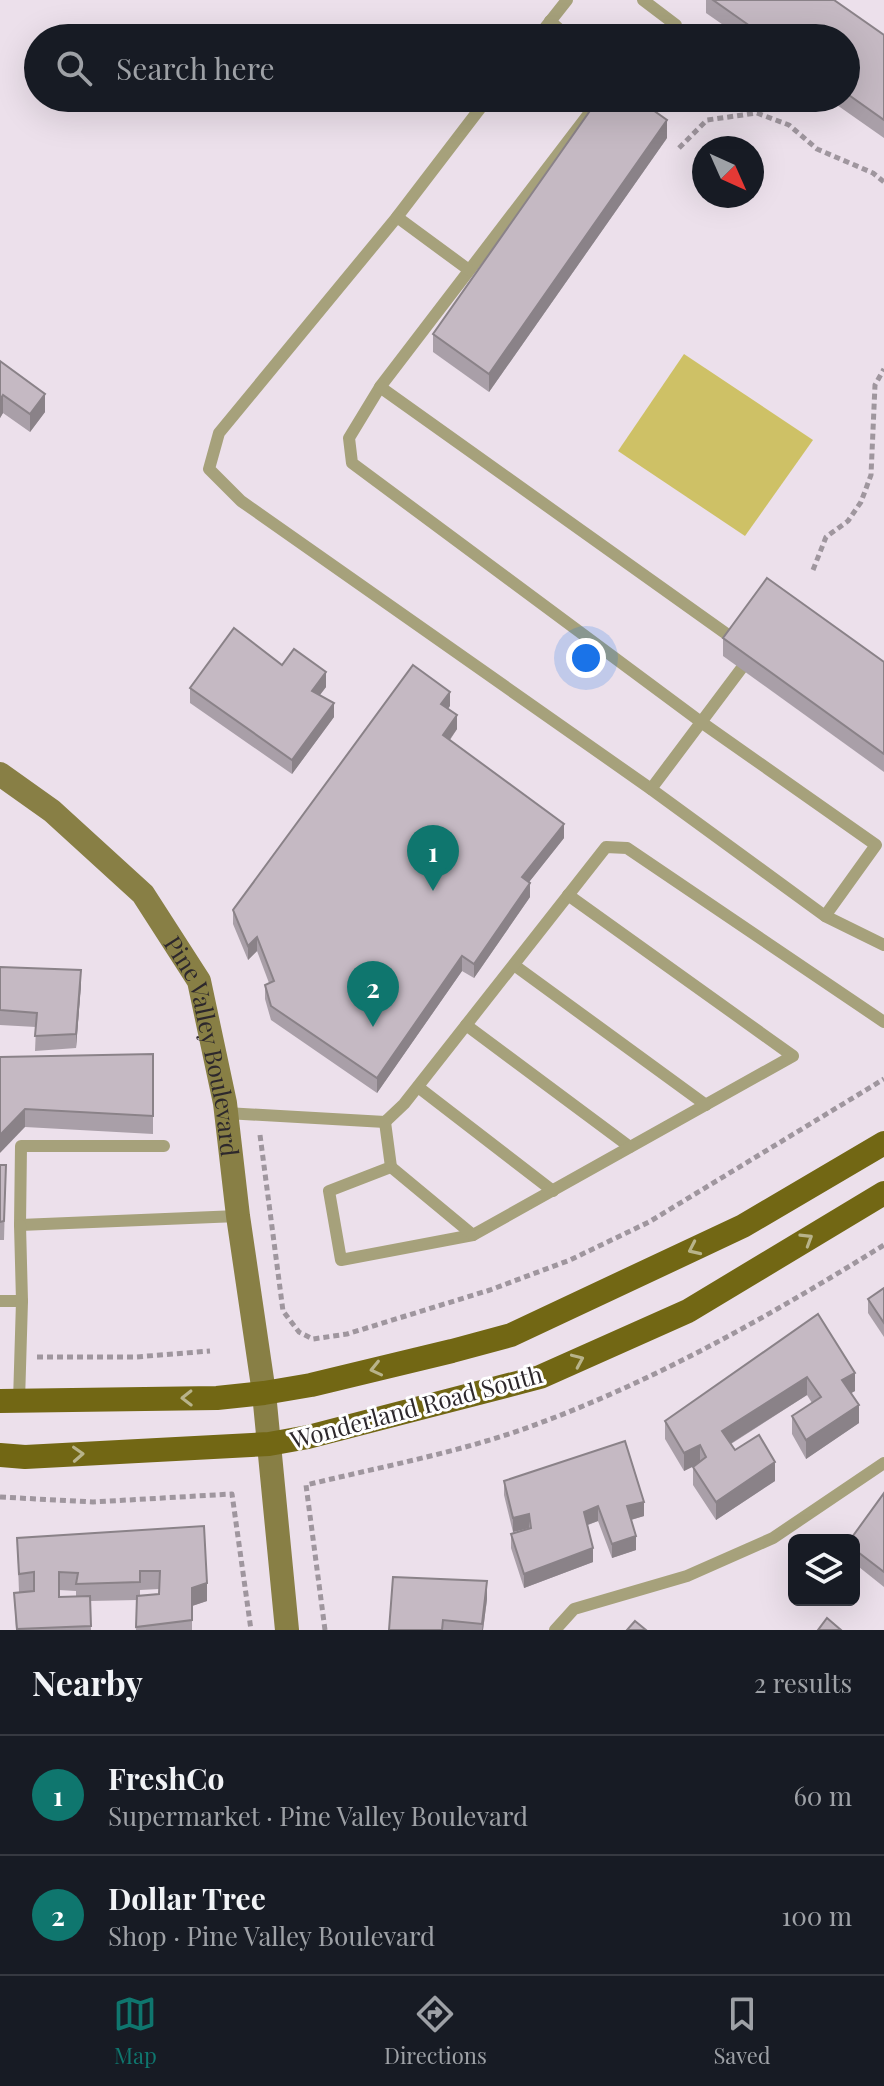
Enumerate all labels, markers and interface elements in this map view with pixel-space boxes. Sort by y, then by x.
search box [24,24,860,112]
icon: search [52,46,96,90]
text: Search here [116,48,275,88]
north arrow [692,136,764,208]
your location [566,638,606,678]
pin: 1 [407,825,459,891]
street label: Pine Valley Boulevard [158,929,247,1158]
pin: 2 [347,961,399,1027]
one-way arrow [798,1233,813,1248]
one-way arrow [687,1239,702,1255]
one-way arrow [569,1354,584,1370]
street label: Wonderland Road South [285,1357,546,1455]
one-way arrow [369,1360,383,1377]
one-way arrow [180,1389,193,1407]
one-way arrow [72,1446,85,1463]
map controls [788,1534,860,1606]
button: layers [788,1534,860,1606]
text: Nearby [32,1659,143,1705]
text: 2 results [754,1665,852,1700]
text: FreshCo [108,1758,224,1798]
text: 1 [53,1778,63,1813]
text: 60 m [793,1778,852,1813]
text: Supermarket · Pine Valley Boulevard [108,1798,528,1833]
text: Dollar Tree [108,1878,266,1918]
text: 2 [51,1898,65,1933]
text: 100 m [782,1898,852,1933]
text: Shop · Pine Valley Boulevard [108,1918,435,1953]
tab: Map [113,1992,157,2070]
tab: Directions [384,1992,487,2070]
tab: Saved [713,1992,771,2070]

